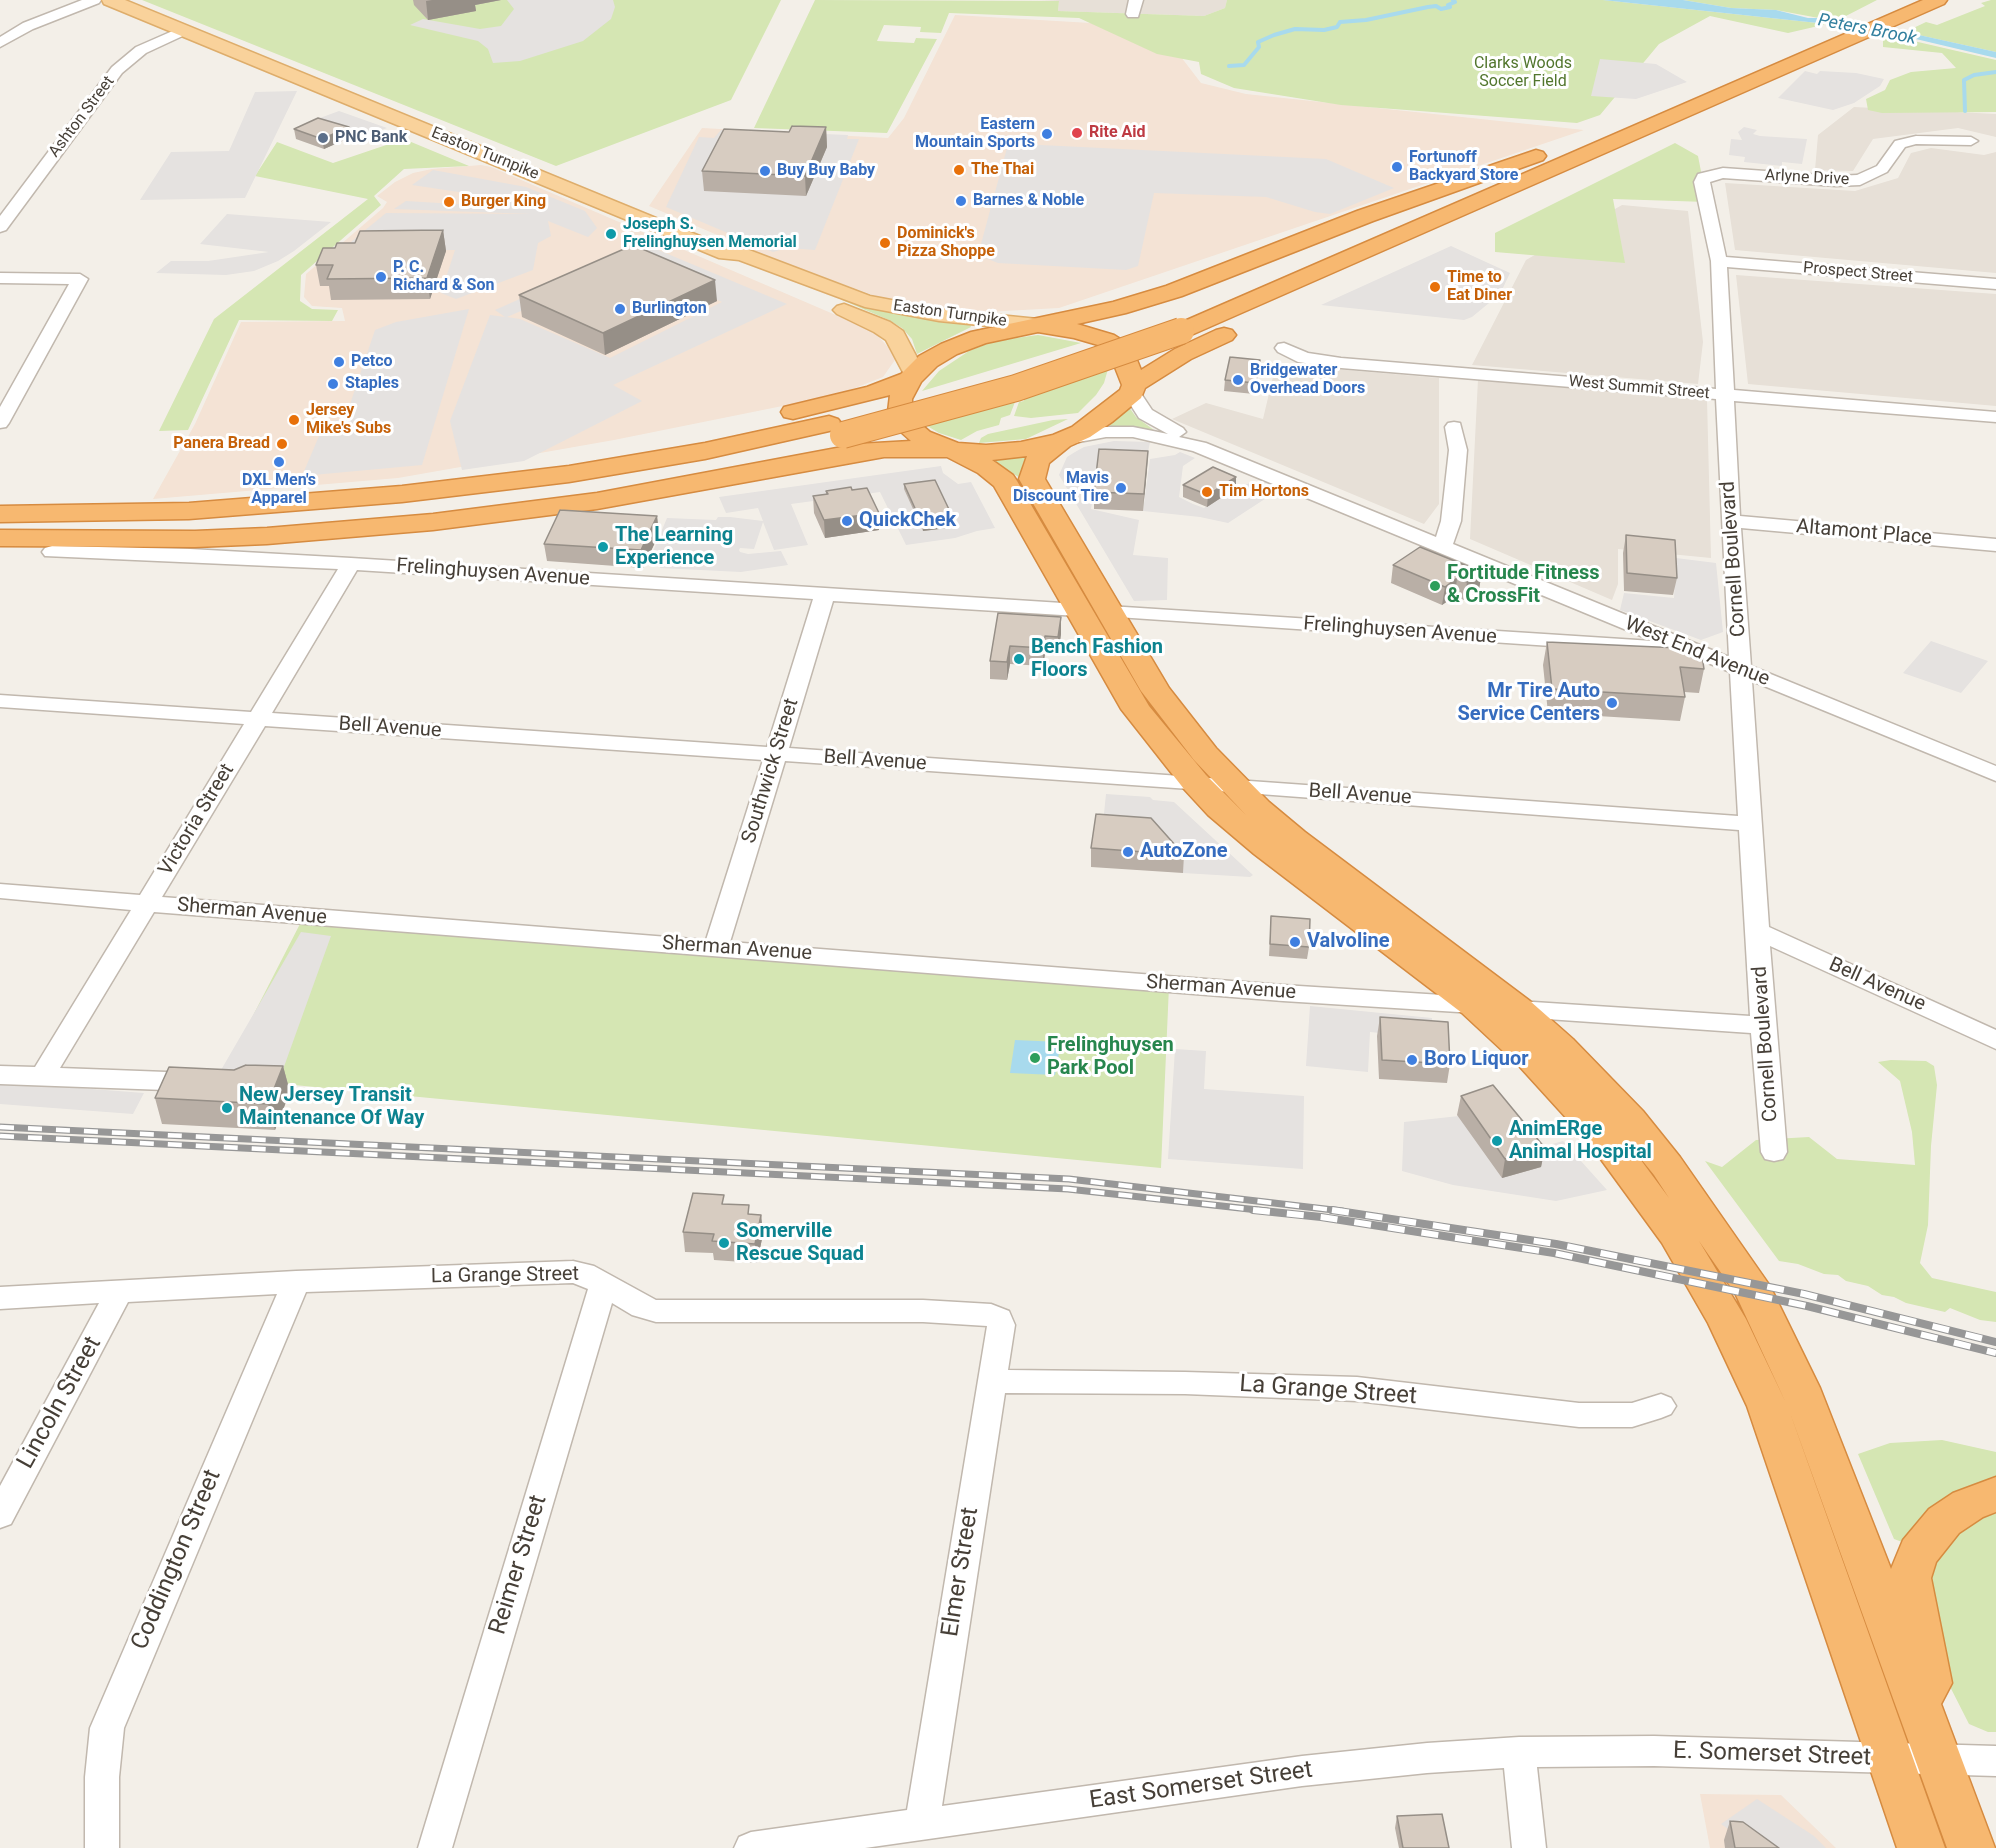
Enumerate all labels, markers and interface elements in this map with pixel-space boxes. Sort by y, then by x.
water label: Peters Brook [1816,10,1918,50]
park label: Clarks Woods Soccer Field [1474,54,1572,92]
street label: Ashton Street [45,73,119,161]
place label: Eastern Mountain Sports [915,115,1035,153]
place label: Rite Aid [1089,123,1146,143]
street label: Easton Turnpike [428,124,542,184]
marker: Rite Aid [1070,126,1084,140]
marker: Eastern Mountain Sports [1040,127,1054,141]
place label: PNC Bank [335,128,407,148]
marker: PNC Bank [316,131,330,145]
place label: Fortunoff Backyard Store [1409,148,1518,186]
place label: The Thai [971,160,1034,180]
marker: Fortunoff Backyard Store [1390,160,1404,174]
place label: Buy Buy Baby [777,161,875,181]
marker: The Thai [952,163,966,177]
marker: Buy Buy Baby [758,164,772,178]
street label: Arlyne Drive [1764,166,1850,190]
place label: Barnes & Noble [973,191,1084,211]
place label: Burger King [461,192,546,212]
marker: Barnes & Noble [954,194,968,208]
marker: Burger King [442,195,456,209]
place label: Joseph S. Frelinghuysen Memorial [623,215,797,253]
place label: Dominick's Pizza Shoppe [897,224,995,262]
marker: Joseph S. Frelinghuysen Memorial [604,227,618,241]
marker: Dominick's Pizza Shoppe [878,236,892,250]
place label: P. C. Richard & Son [393,258,494,296]
street label: Prospect Street [1802,259,1914,287]
place label: Time to Eat Diner [1447,268,1512,306]
marker: P. C. Richard & Son [374,270,388,284]
marker: Time to Eat Diner [1428,280,1442,294]
street label: Easton Turnpike [892,297,1008,331]
place label: Burlington [632,299,707,319]
marker: Burlington [613,302,627,316]
place label: Petco [351,352,393,372]
marker: Petco [332,355,346,369]
place label: Bridgewater Overhead Doors [1250,361,1365,399]
street label: West Summit Street [1568,372,1710,404]
marker: Bridgewater Overhead Doors [1231,373,1245,387]
place label: Staples [345,374,399,394]
marker: Staples [326,377,340,391]
place label: Jersey Mike's Subs [306,401,391,439]
marker: Jersey Mike's Subs [287,413,301,427]
place label: Panera Bread [173,434,270,454]
marker: Panera Bread [275,437,289,451]
marker: DXL Men's Apparel [272,455,286,469]
place label: Mavis Discount Tire [1013,469,1109,507]
place label: DXL Men's Apparel [242,471,316,509]
street label: Cornell Boulevard [1717,480,1751,638]
marker: Mavis Discount Tire [1114,481,1128,495]
place label: Tim Hortons [1219,482,1309,502]
marker: Tim Hortons [1200,485,1214,499]
place label: QuickChek [859,509,956,533]
marker: QuickChek [840,514,854,528]
street label: Altamont Place [1795,515,1933,551]
place label: The Learning Experience [615,524,733,571]
marker: The Learning Experience [596,540,610,554]
street label: Frelinghuysen Avenue [395,554,591,592]
place label: Fortitude Fitness & CrossFit [1447,562,1600,609]
marker: Fortitude Fitness & CrossFit [1428,579,1442,593]
street label: Frelinghuysen Avenue [1302,612,1498,650]
street label: West End Avenue [1621,612,1773,692]
place label: Bench Fashion Floors [1031,636,1163,683]
marker: Bench Fashion Floors [1012,652,1026,666]
place label: Mr Tire Auto Service Centers [1458,680,1600,727]
street label: Southwick Street [738,696,804,846]
marker: Mr Tire Auto Service Centers [1605,696,1619,710]
street label: Bell Avenue [338,712,442,744]
street label: Bell Avenue [823,745,927,777]
street label: Victoria Street [154,760,240,880]
street label: Bell Avenue [1308,779,1412,811]
place label: AutoZone [1140,840,1228,864]
marker: AutoZone [1121,845,1135,859]
street label: Sherman Avenue [176,894,328,930]
place label: Valvoline [1307,930,1389,954]
street label: Sherman Avenue [661,932,813,966]
marker: Valvoline [1288,935,1302,949]
street label: Bell Avenue [1825,953,1929,1017]
street label: Cornell Boulevard [1749,965,1783,1123]
street label: Sherman Avenue [1145,971,1297,1005]
place label: Frelinghuysen Park Pool [1047,1034,1174,1081]
place label: Boro Liquor [1424,1048,1529,1072]
marker: Frelinghuysen Park Pool [1028,1051,1042,1065]
marker: Boro Liquor [1405,1053,1419,1067]
place label: New Jersey Transit Maintenance Of Way [239,1084,424,1131]
marker: New Jersey Transit Maintenance Of Way [220,1101,234,1115]
place label: AnimERge Animal Hospital [1509,1118,1652,1165]
marker: AnimERge Animal Hospital [1490,1134,1504,1148]
place label: Somerville Rescue Squad [736,1220,864,1267]
marker: Somerville Rescue Squad [717,1236,731,1250]
street label: La Grange Street [431,1263,579,1289]
street label: Lincoln Street [12,1332,108,1474]
street label: La Grange Street [1238,1370,1418,1412]
street label: Coddington Street [126,1466,228,1654]
street label: Reimer Street [484,1492,554,1638]
street label: Elmer Street [937,1505,985,1639]
street label: E. Somerset Street [1673,1737,1871,1773]
street label: East Somerset Street [1088,1756,1314,1816]

